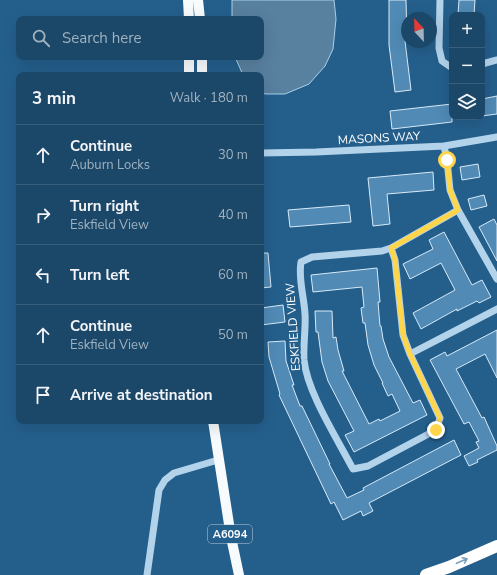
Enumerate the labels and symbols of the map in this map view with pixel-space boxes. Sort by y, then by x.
north arrow [401,12,437,48]
street label: MASONS WAY [337,128,421,148]
route start [438,151,456,169]
street label: ESKFIELD VIEW [282,282,304,372]
route end [427,421,445,439]
road number: A6094 [208,525,252,543]
one-way arrow [455,557,467,565]

